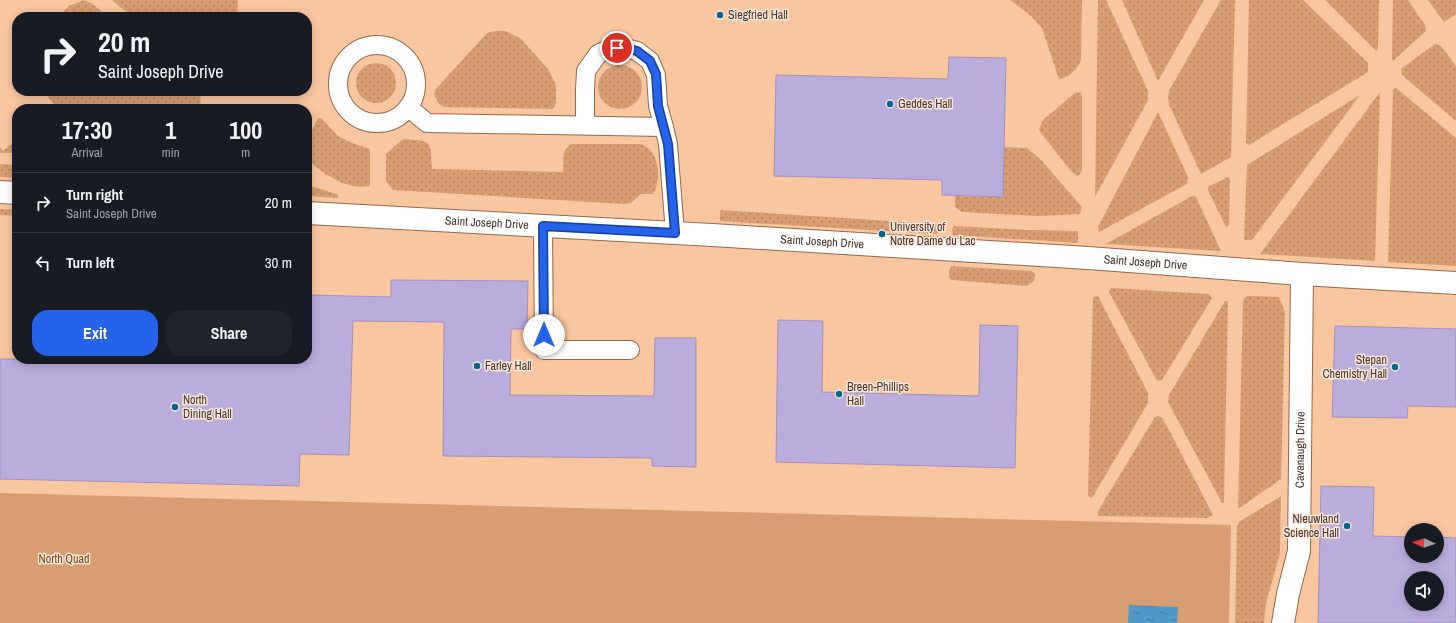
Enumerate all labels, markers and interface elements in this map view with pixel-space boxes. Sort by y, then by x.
place label: Siegfried Hall [728,7,788,23]
marker: Siegfried Hall [715,10,725,20]
text: 20 m [98,23,150,61]
icon: right [32,28,84,80]
pin [600,31,634,65]
icon: arrive [606,37,628,59]
text: Saint Joseph Drive [98,59,224,84]
place label: Geddes Hall [898,96,952,112]
marker: Geddes Hall [885,99,895,109]
text: 17:30 [62,114,112,146]
text: 1 [165,114,176,146]
text: 100 [229,114,262,146]
text: Arrival [72,144,102,161]
text: min [162,144,180,161]
text: m [241,144,250,161]
text: Turn right [66,184,123,205]
icon: right [32,192,54,214]
text: 20 m [265,192,292,213]
text: Saint Joseph Drive [66,205,157,222]
street label: Saint Joseph Drive [444,213,529,233]
place label: University of Notre Dame du Lac [890,219,975,249]
marker: University of Notre Dame du Lac [877,229,887,239]
street label: Saint Joseph Drive [780,231,865,252]
street label: Saint Joseph Drive [1103,251,1188,273]
icon: left [32,252,54,274]
text: Turn left [66,252,114,273]
text: 30 m [265,252,292,273]
button: Exit [32,310,158,356]
button: Share [166,310,292,356]
position arrow [523,314,565,356]
place label: Stepan Chemistry Hall [1322,352,1387,382]
place label: Farley Hall [485,358,532,374]
marker: Farley Hall [472,361,482,371]
marker: Stepan Chemistry Hall [1390,362,1400,372]
place label: Breen-Phillips Hall [847,379,909,409]
marker: Breen-Phillips Hall [834,389,844,399]
place label: North Dining Hall [183,392,232,422]
marker: North Dining Hall [170,402,180,412]
street label: Cavanaugh Drive [1292,411,1309,488]
place label: Nieuwland Science Hall [1284,511,1339,541]
marker: Nieuwland Science Hall [1342,521,1352,531]
north arrow [1404,523,1444,563]
map controls [1404,523,1444,611]
park label: North Quad [39,551,89,567]
button: sound [1404,571,1444,611]

